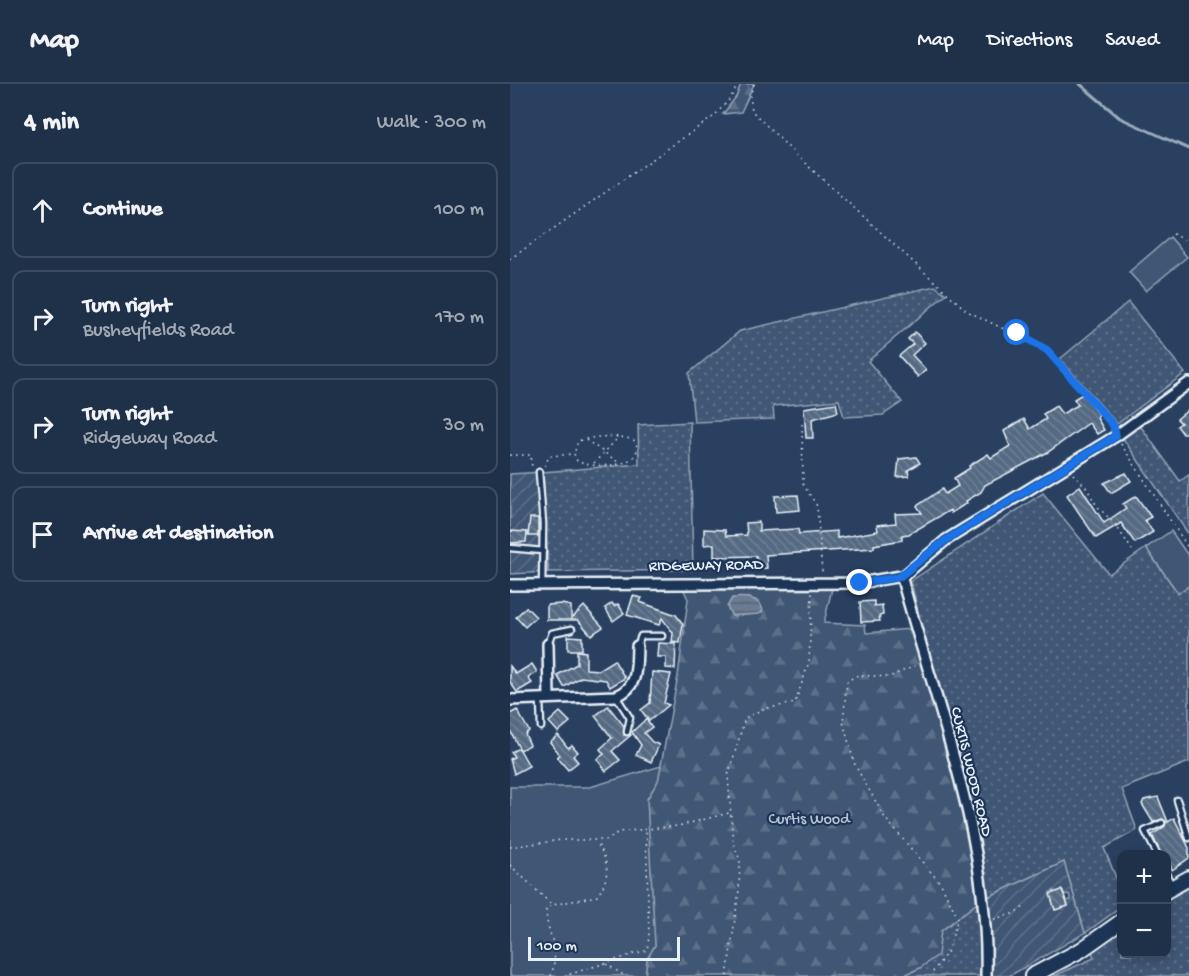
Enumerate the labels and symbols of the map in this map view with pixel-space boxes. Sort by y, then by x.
route start [1003,319,1029,345]
street label: RIDGEWAY ROAD [648,556,764,578]
route end [846,569,872,595]
street label: CURTIS WOOD ROAD [945,705,995,839]
park label: Curtis Wood [768,811,851,830]
scale bar [528,934,680,962]

